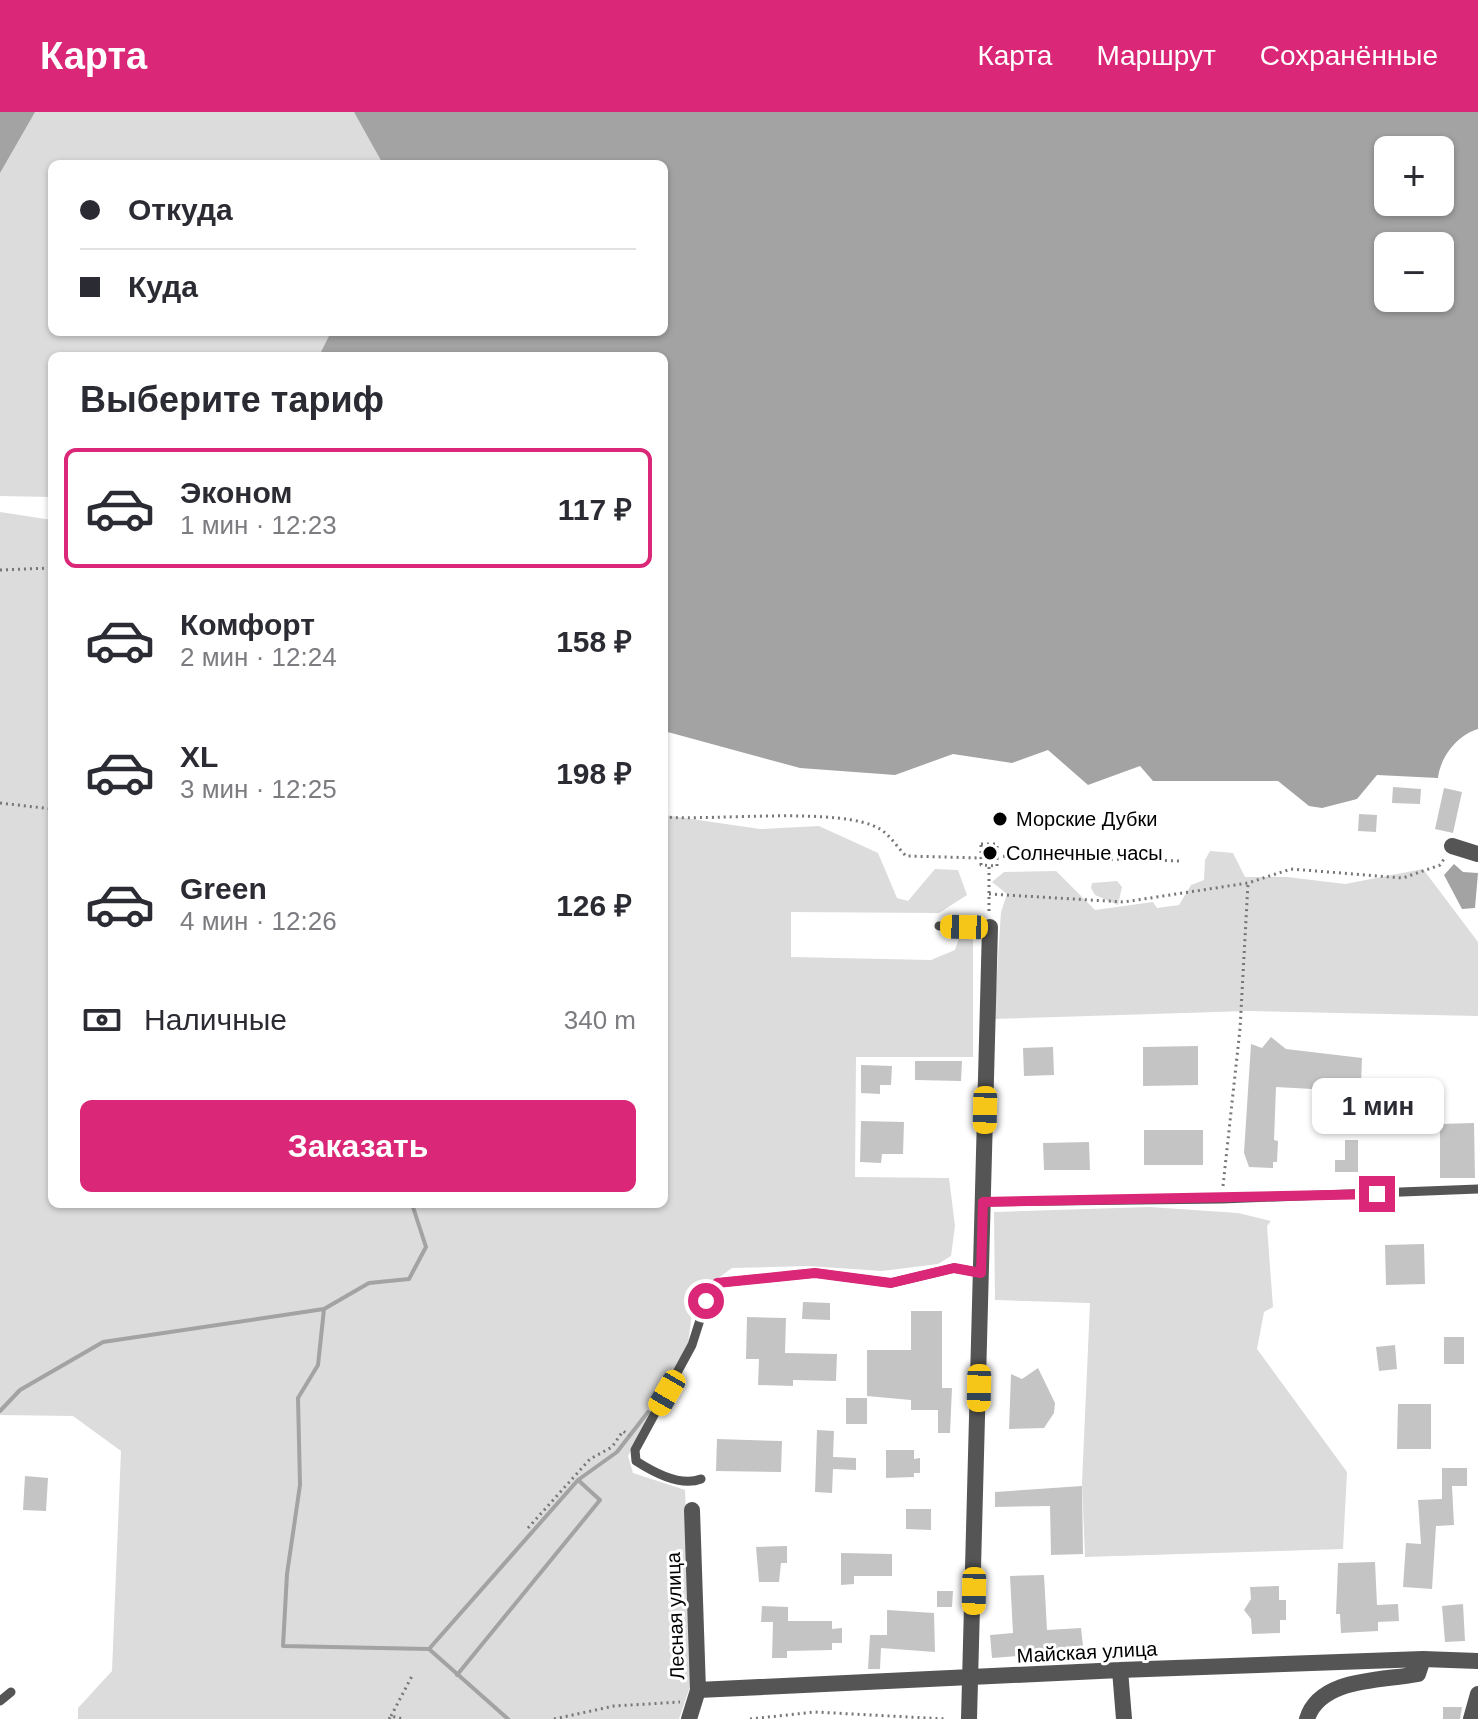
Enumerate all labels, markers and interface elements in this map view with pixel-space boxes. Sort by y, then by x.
text: Карта [40,35,147,77]
text: Карта [977,40,1052,71]
text: Маршрут [1096,40,1216,71]
text: Сохранённые [1260,40,1438,71]
map controls [1374,136,1454,312]
button: + [1374,136,1454,216]
text: Откуда [128,193,233,226]
button: − [1374,232,1454,312]
text: Куда [128,270,198,303]
text: Выберите тариф [80,379,384,420]
icon: car [84,472,156,544]
text: Эконом [180,476,293,509]
text: 117 ₽ [558,493,632,526]
text: 1 мин · 12:23 [180,510,337,540]
icon: car [84,604,156,676]
text: Комфорт [180,608,315,641]
text: 158 ₽ [556,625,632,658]
text: 2 мин · 12:24 [180,642,337,672]
icon: car [84,736,156,808]
text: XL [180,740,218,773]
text: 198 ₽ [556,757,632,790]
text: 3 мин · 12:25 [180,774,337,804]
place label: Морские Дубки [1016,808,1157,830]
marker: Морские Дубки [991,810,1009,828]
place label: Солнечные часы [1006,842,1163,864]
marker: Солнечные часы [981,844,999,862]
icon: car [84,868,156,940]
text: Green [180,872,267,905]
text: 126 ₽ [556,889,632,922]
text: 4 мин · 12:26 [180,906,337,936]
car [940,915,988,939]
icon: cash [80,998,124,1042]
text: Наличные [144,1003,287,1036]
text: 340 m [564,1005,636,1035]
callout: 1 мин [1311,1078,1443,1134]
car [973,1086,997,1134]
text: 1 мин [1342,1091,1414,1121]
button: Заказать [80,1100,636,1192]
route end [1359,1176,1395,1212]
route start [688,1283,724,1319]
car [967,1364,991,1412]
car [645,1366,689,1420]
street label: Лесная улица [662,1551,688,1680]
car [962,1567,986,1615]
street label: Майская улица [1016,1637,1159,1667]

